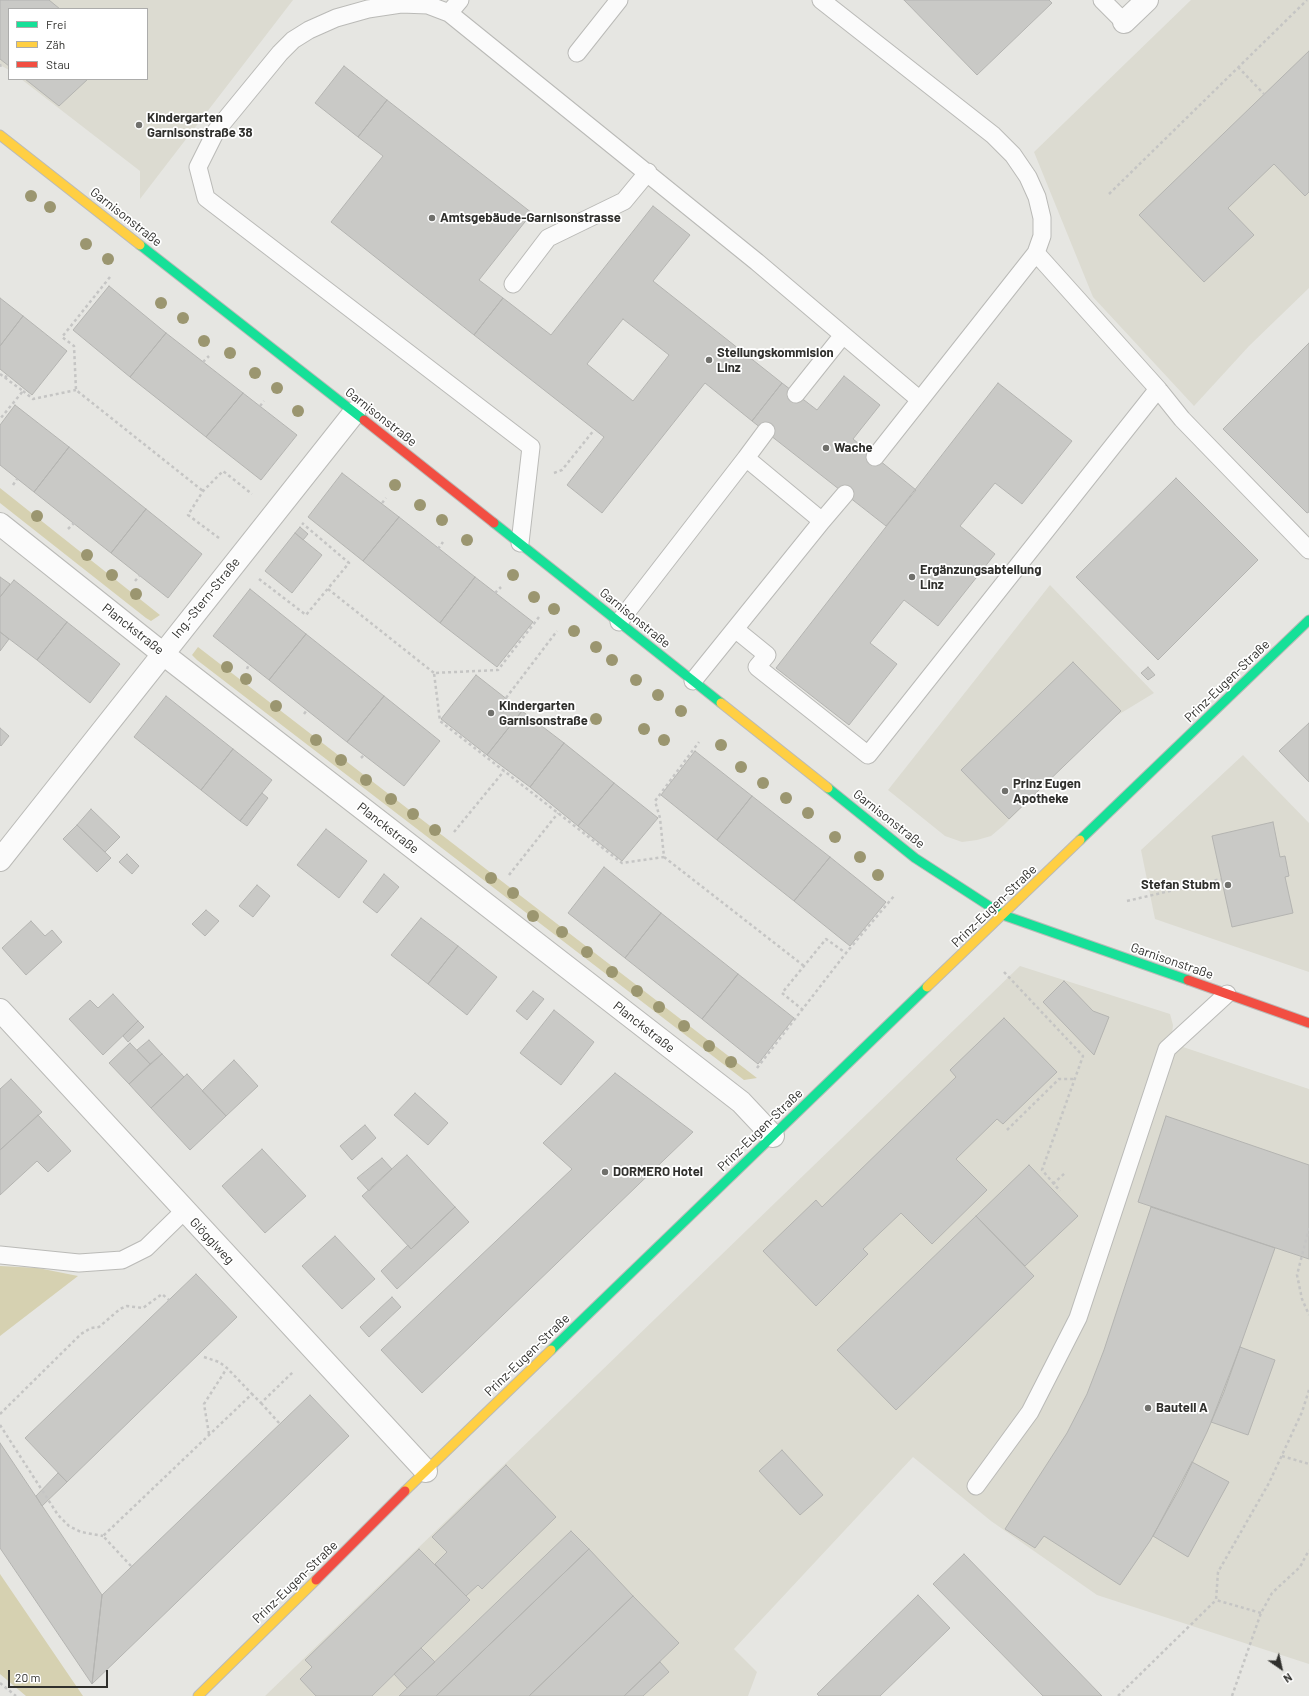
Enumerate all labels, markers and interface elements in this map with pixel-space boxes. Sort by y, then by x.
legend [8,8,148,80]
text: Frei [46,17,66,31]
text: Zäh [46,37,65,51]
text: Stau [46,57,70,71]
place label: Kindergarten Garnisonstraße 38 [147,110,252,141]
marker: Kindergarten Garnisonstraße 38 [134,120,144,130]
street label: Garnisonstraße [87,184,165,250]
place label: Amtsgebäude-Garnisonstrasse [440,210,621,226]
marker: Amtsgebäude-Garnisonstrasse [427,213,437,223]
place label: Stellungskommision Linz [717,345,834,376]
marker: Stellungskommision Linz [704,355,714,365]
street label: Garnisonstraße [342,384,420,450]
place label: Wache [834,440,873,456]
marker: Wache [821,443,831,453]
street label: Ing.-Stern-Straße [169,554,243,642]
place label: Ergänzungsabteilung Linz [920,562,1041,593]
marker: Ergänzungsabteilung Linz [907,572,917,582]
street label: Garnisonstraße [597,585,673,651]
street label: Planckstraße [99,600,167,658]
street label: Prinz-Eugen-Straße [1181,636,1273,726]
place label: Kindergarten Garnisonstraße [499,698,588,729]
marker: Kindergarten Garnisonstraße [486,708,496,718]
place label: Prinz Eugen Apotheke [1013,776,1081,807]
street label: Garnisonstraße [850,786,928,852]
marker: Prinz Eugen Apotheke [1000,786,1010,796]
street label: Planckstraße [354,799,422,857]
street label: Prinz-Eugen-Straße [948,861,1040,951]
place label: Stefan Stubm [1141,877,1220,893]
marker: Stefan Stubm [1223,880,1233,890]
street label: Garnisonstraße [1129,940,1215,982]
street label: Planckstraße [610,998,678,1056]
street label: Prinz-Eugen-Straße [714,1085,806,1175]
place label: DORMERO Hotel [613,1164,703,1180]
marker: DORMERO Hotel [600,1167,610,1177]
street label: Glögglweg [187,1215,237,1267]
street label: Prinz-Eugen-Straße [481,1310,573,1400]
place label: Bauteil A [1156,1400,1208,1416]
marker: Bauteil A [1143,1403,1153,1413]
street label: Prinz-Eugen-Straße [249,1537,341,1627]
north arrow [1261,1648,1301,1688]
scale bar [10,1662,110,1688]
text: 20 m [15,1670,41,1684]
text: N [1281,1671,1295,1686]

